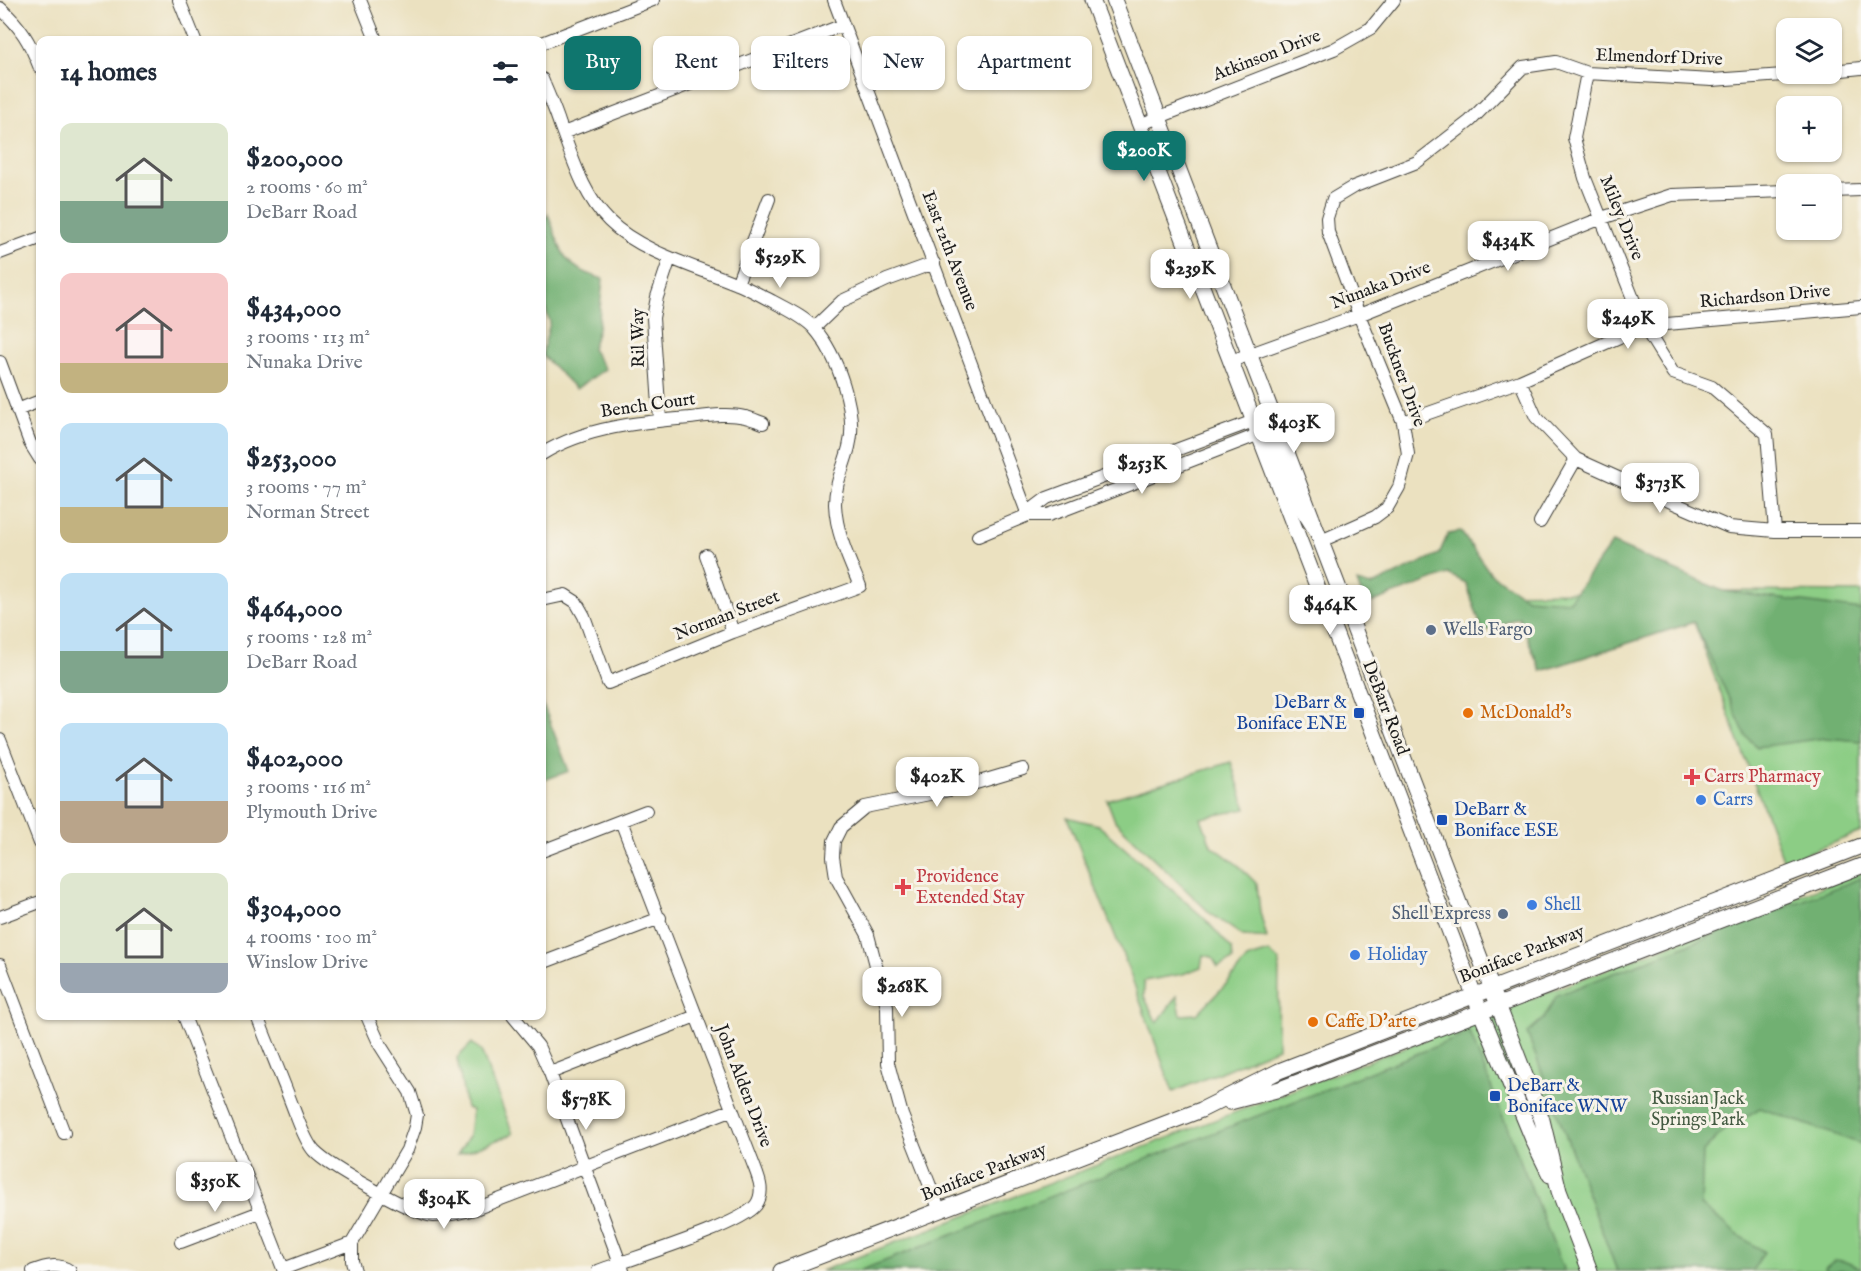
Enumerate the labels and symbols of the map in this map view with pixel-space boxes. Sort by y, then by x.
street label: Atkinson Drive [1209,25,1324,87]
street label: Elmendorf Drive [1595,44,1723,72]
pin: $200K [1102,131,1186,182]
street label: Miley Drive [1594,172,1648,264]
street label: East 12th Avenue [916,188,982,314]
pin: $434K [1466,221,1550,272]
pin: $529K [738,238,822,289]
pin: $239K [1148,249,1232,300]
street label: Nunaka Drive [1328,256,1434,316]
street label: Richardson Drive [1699,280,1831,314]
pin: $249K [1586,299,1670,350]
street label: Ril Way [627,308,651,368]
street label: Buckner Drive [1372,320,1430,430]
street label: Bench Court [599,388,697,424]
pin: $403K [1252,403,1336,454]
pin: $253K [1100,444,1184,495]
pin: $373K [1618,463,1702,514]
street label: Norman Street [671,585,783,647]
pin: $464K [1288,585,1372,636]
place label: Wells Fargo [1443,619,1533,642]
marker: Wells Fargo [1424,623,1438,637]
street label: DeBarr Road [1356,657,1414,759]
place label: DeBarr & Boniface ENE [1236,692,1347,736]
place label: McDonald's [1480,702,1572,725]
marker: DeBarr & Boniface ENE [1352,706,1366,720]
marker: McDonald's [1461,706,1475,720]
pin: $402K [895,757,979,808]
place label: Carrs Pharmacy [1704,766,1821,789]
marker: Carrs Pharmacy [1685,770,1699,784]
place label: Carrs [1713,789,1753,812]
marker: Carrs [1694,793,1708,807]
place label: DeBarr & Boniface ESE [1454,799,1558,843]
marker: DeBarr & Boniface ESE [1435,813,1449,827]
place label: Providence Extended Stay [916,866,1025,910]
marker: Providence Extended Stay [894,878,912,896]
place label: Shell [1544,894,1581,917]
marker: Shell [1525,898,1539,912]
place label: Shell Express [1392,903,1491,926]
marker: Shell Express [1496,907,1510,921]
street label: Boniface Parkway [1456,920,1588,989]
place label: Holiday [1367,944,1428,967]
marker: Holiday [1348,948,1362,962]
pin: $268K [860,967,944,1018]
place label: Caffe D'arte [1325,1011,1417,1034]
marker: Caffe D'arte [1306,1015,1320,1029]
street label: John Alden Drive [708,1019,777,1151]
place label: DeBarr & Boniface WNW [1507,1075,1628,1119]
pin: $578K [544,1080,628,1131]
park label: Russian Jack Springs Park [1651,1088,1745,1132]
marker: DeBarr & Boniface WNW [1488,1089,1502,1103]
street label: Boniface Parkway [918,1138,1050,1207]
pin: $350K [173,1162,257,1213]
pin: $304K [402,1179,486,1230]

